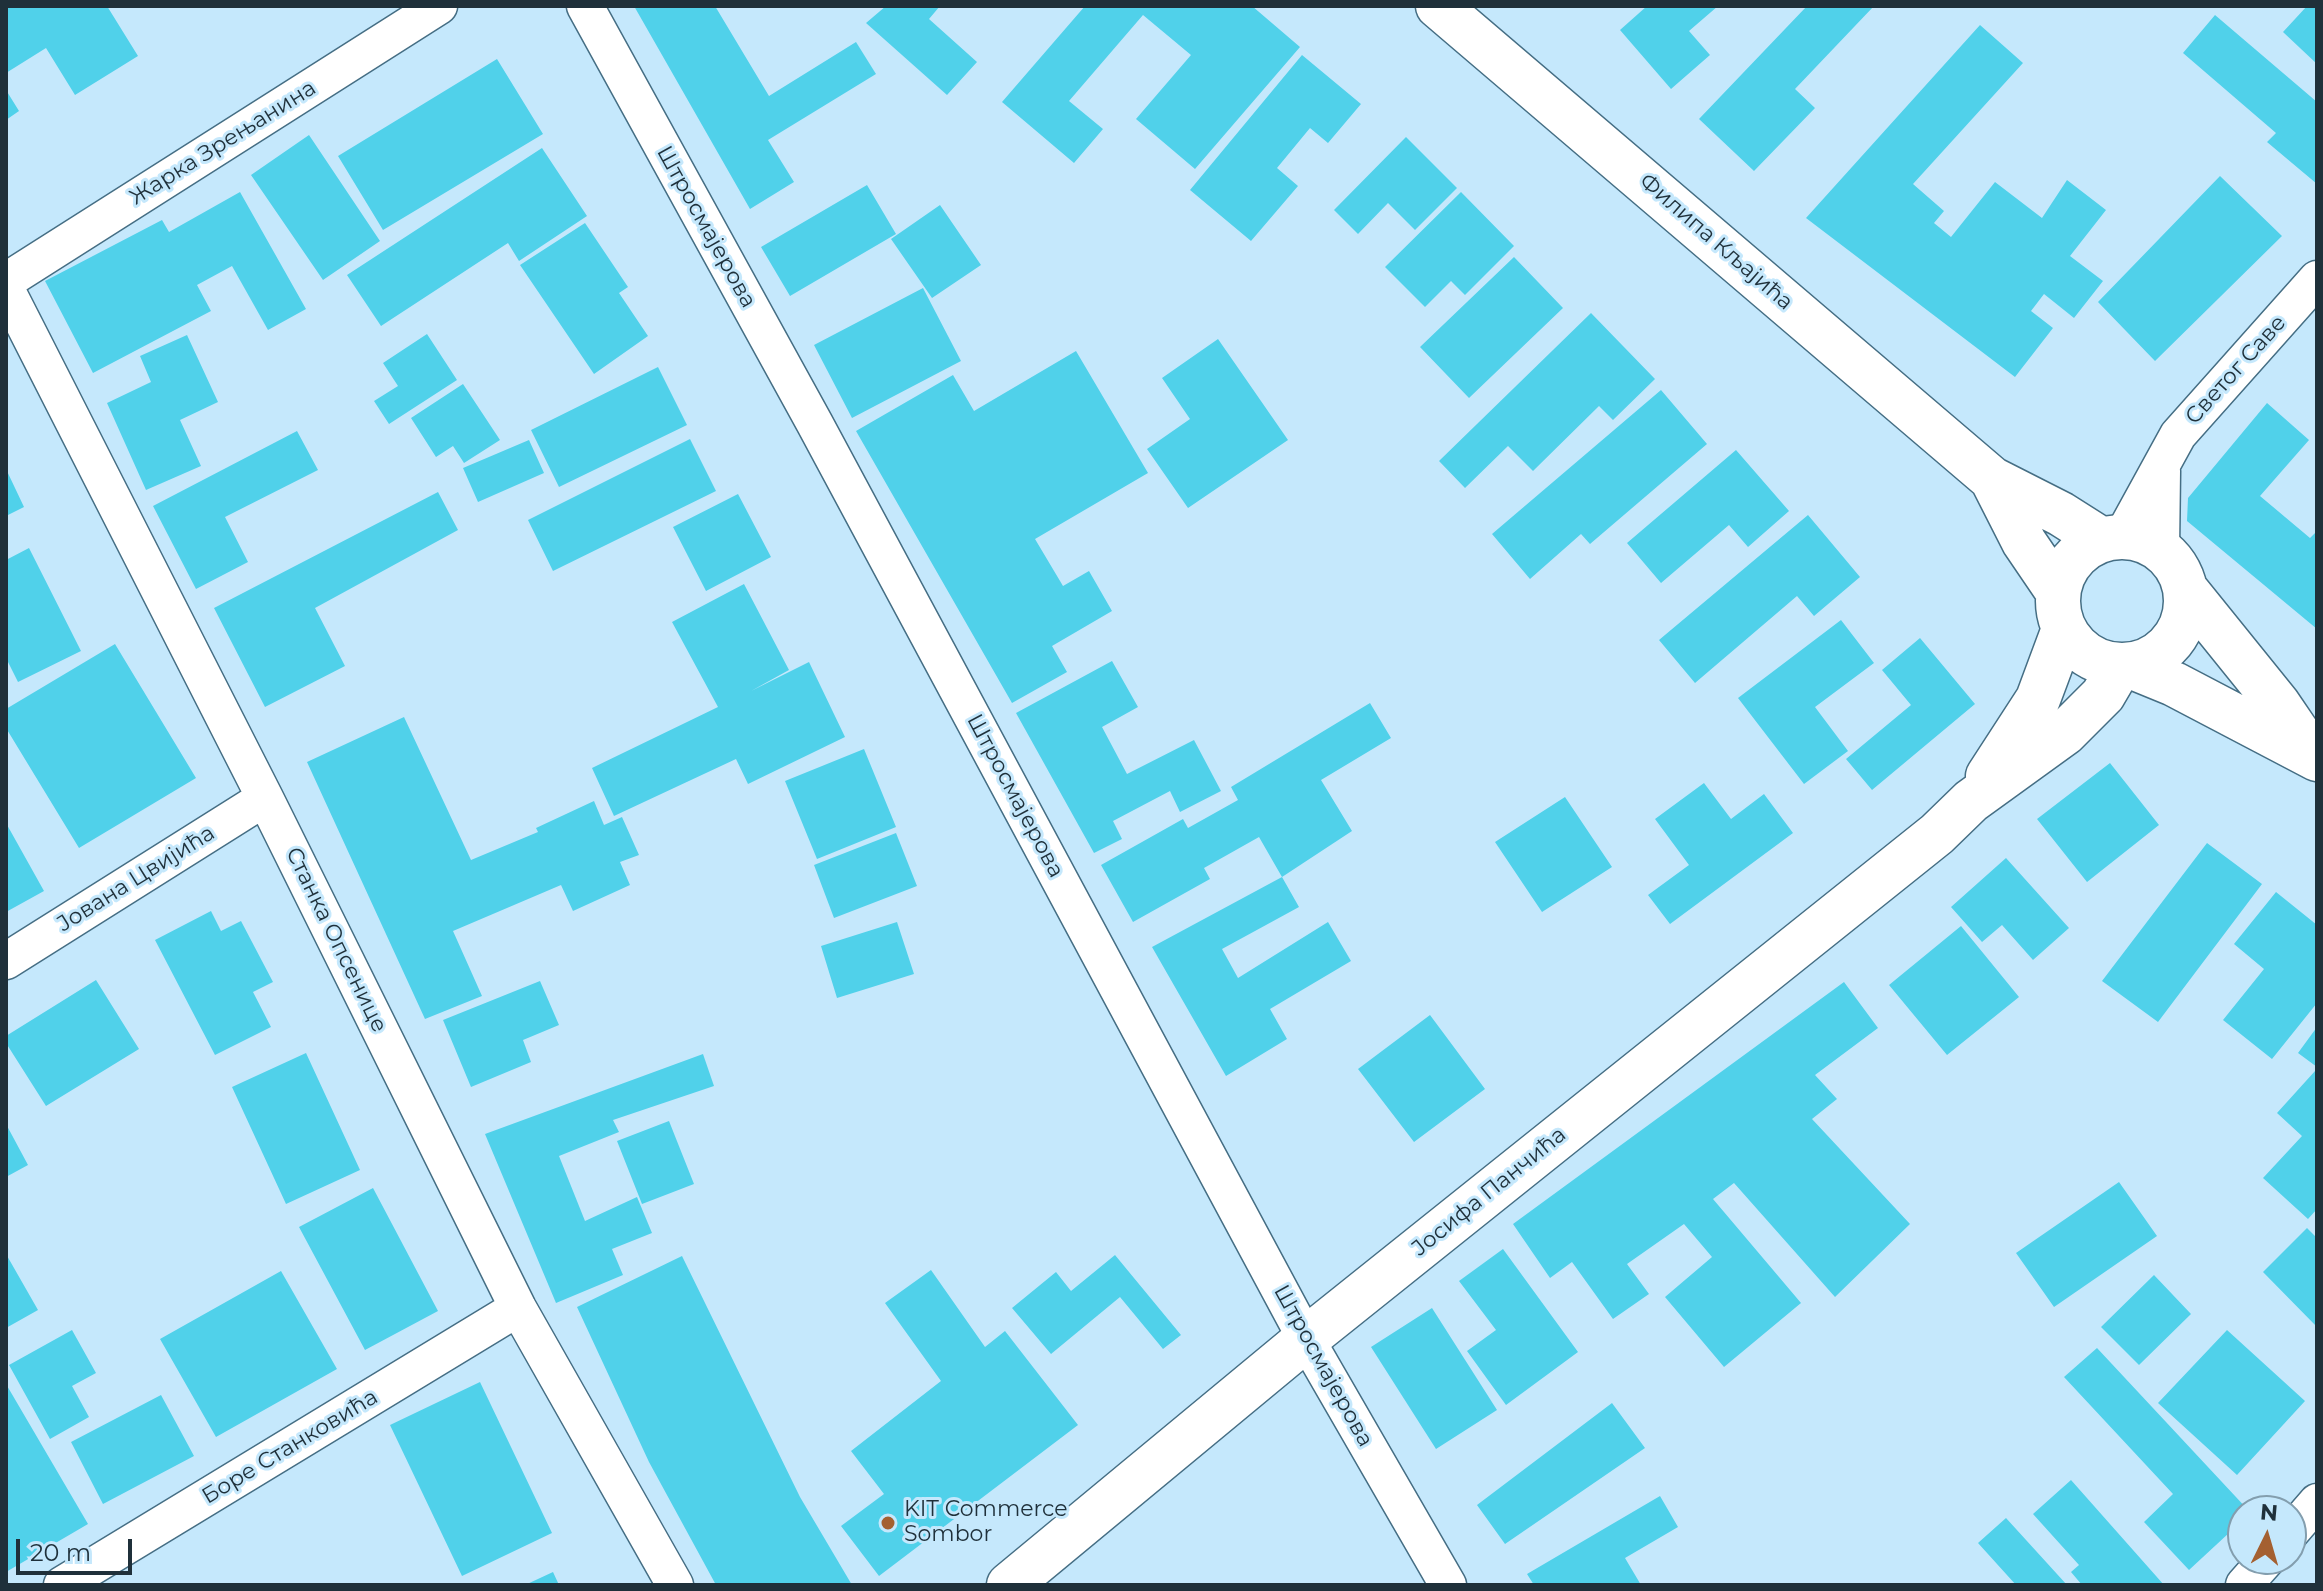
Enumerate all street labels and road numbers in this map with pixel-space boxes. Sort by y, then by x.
street label: Жарка Зрењанина [125,75,321,211]
street label: Штросмајерова [651,141,761,313]
street label: Филипа Кљајића [1634,168,1798,316]
street label: Светог Саве [2180,310,2292,430]
street label: Штросмајерова [961,710,1069,882]
street label: Јована Цвијића [52,820,220,938]
street label: Станка Опсенице [280,843,392,1037]
street label: Јосифа Панчића [1407,1122,1571,1262]
street label: Штросмајерова [1268,1280,1378,1452]
street label: Боре Станковића [197,1384,383,1510]

